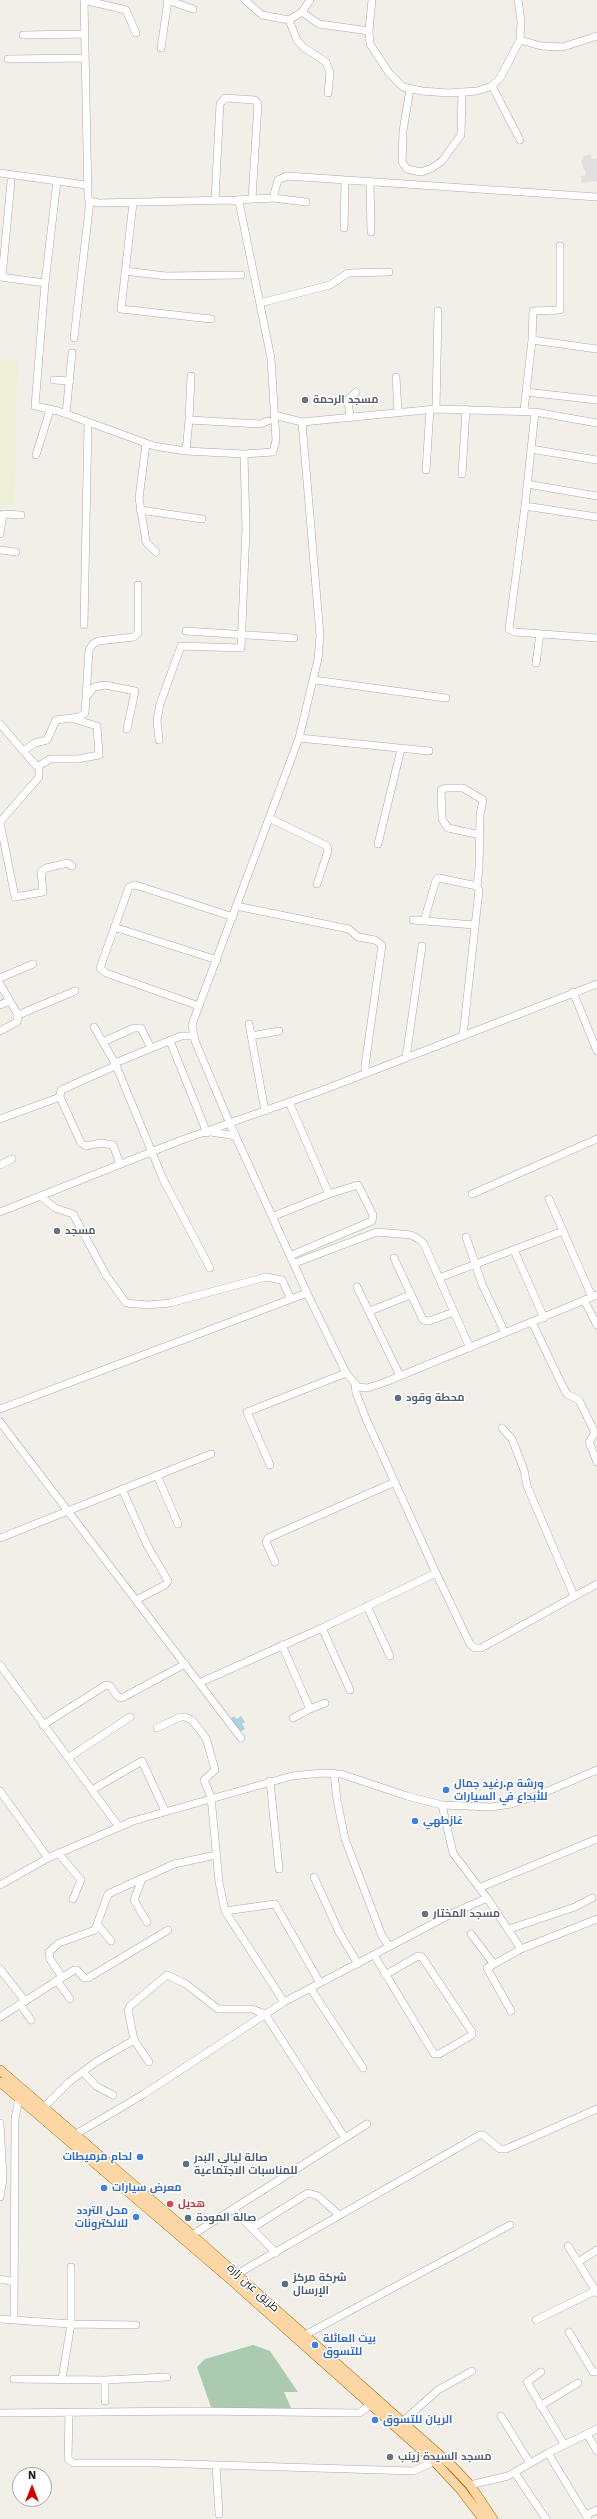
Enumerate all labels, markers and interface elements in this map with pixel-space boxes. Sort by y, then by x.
place label: مسجد الرحمة [313,393,378,407]
marker: مسجد الرحمة [300,395,310,405]
place label: مسجد [65,1224,96,1238]
marker: مسجد [52,1226,62,1236]
place label: محطة وقود [406,1391,465,1405]
marker: محطة وقود [393,1393,403,1403]
place label: ورشة م.رغيد جمال للأبداع في السيارات [454,1777,548,1803]
marker: ورشة م.رغيد جمال للأبداع في السيارات [441,1785,451,1795]
place label: غازطهي [423,1814,463,1828]
marker: غازطهي [410,1816,420,1826]
place label: مسجد المختار [433,1907,500,1921]
marker: مسجد المختار [420,1909,430,1919]
place label: لحام مرميطات [63,2150,132,2164]
place label: صالة ليالي البدر للمناسبات الاجتماعية [194,2151,297,2177]
marker: لحام مرميطات [135,2152,145,2162]
marker: صالة ليالي البدر للمناسبات الاجتماعية [181,2159,191,2169]
place label: معرض سيارات [112,2181,182,2195]
marker: معرض سيارات [99,2183,109,2193]
place label: هديل [178,2197,205,2211]
marker: هديل [165,2199,175,2209]
place label: محل التردد للالكترونات [75,2204,128,2230]
place label: صالة المودة [196,2211,256,2225]
marker: محل التردد للالكترونات [131,2212,141,2222]
marker: صالة المودة [183,2213,193,2223]
street label: طريق عين زارة [224,2261,282,2315]
place label: شركة مركز الإرسال [293,2271,347,2297]
marker: شركة مركز الإرسال [280,2279,290,2289]
place label: بيت العائلة للتسوق [323,2332,376,2358]
marker: بيت العائلة للتسوق [310,2340,320,2350]
place label: الريان للتسوق [383,2413,452,2427]
marker: الريان للتسوق [370,2415,380,2425]
place label: مسجد السيدة زينب [398,2450,492,2464]
marker: مسجد السيدة زينب [385,2452,395,2462]
north arrow [12,2467,52,2507]
text: N [28,2469,36,2482]

